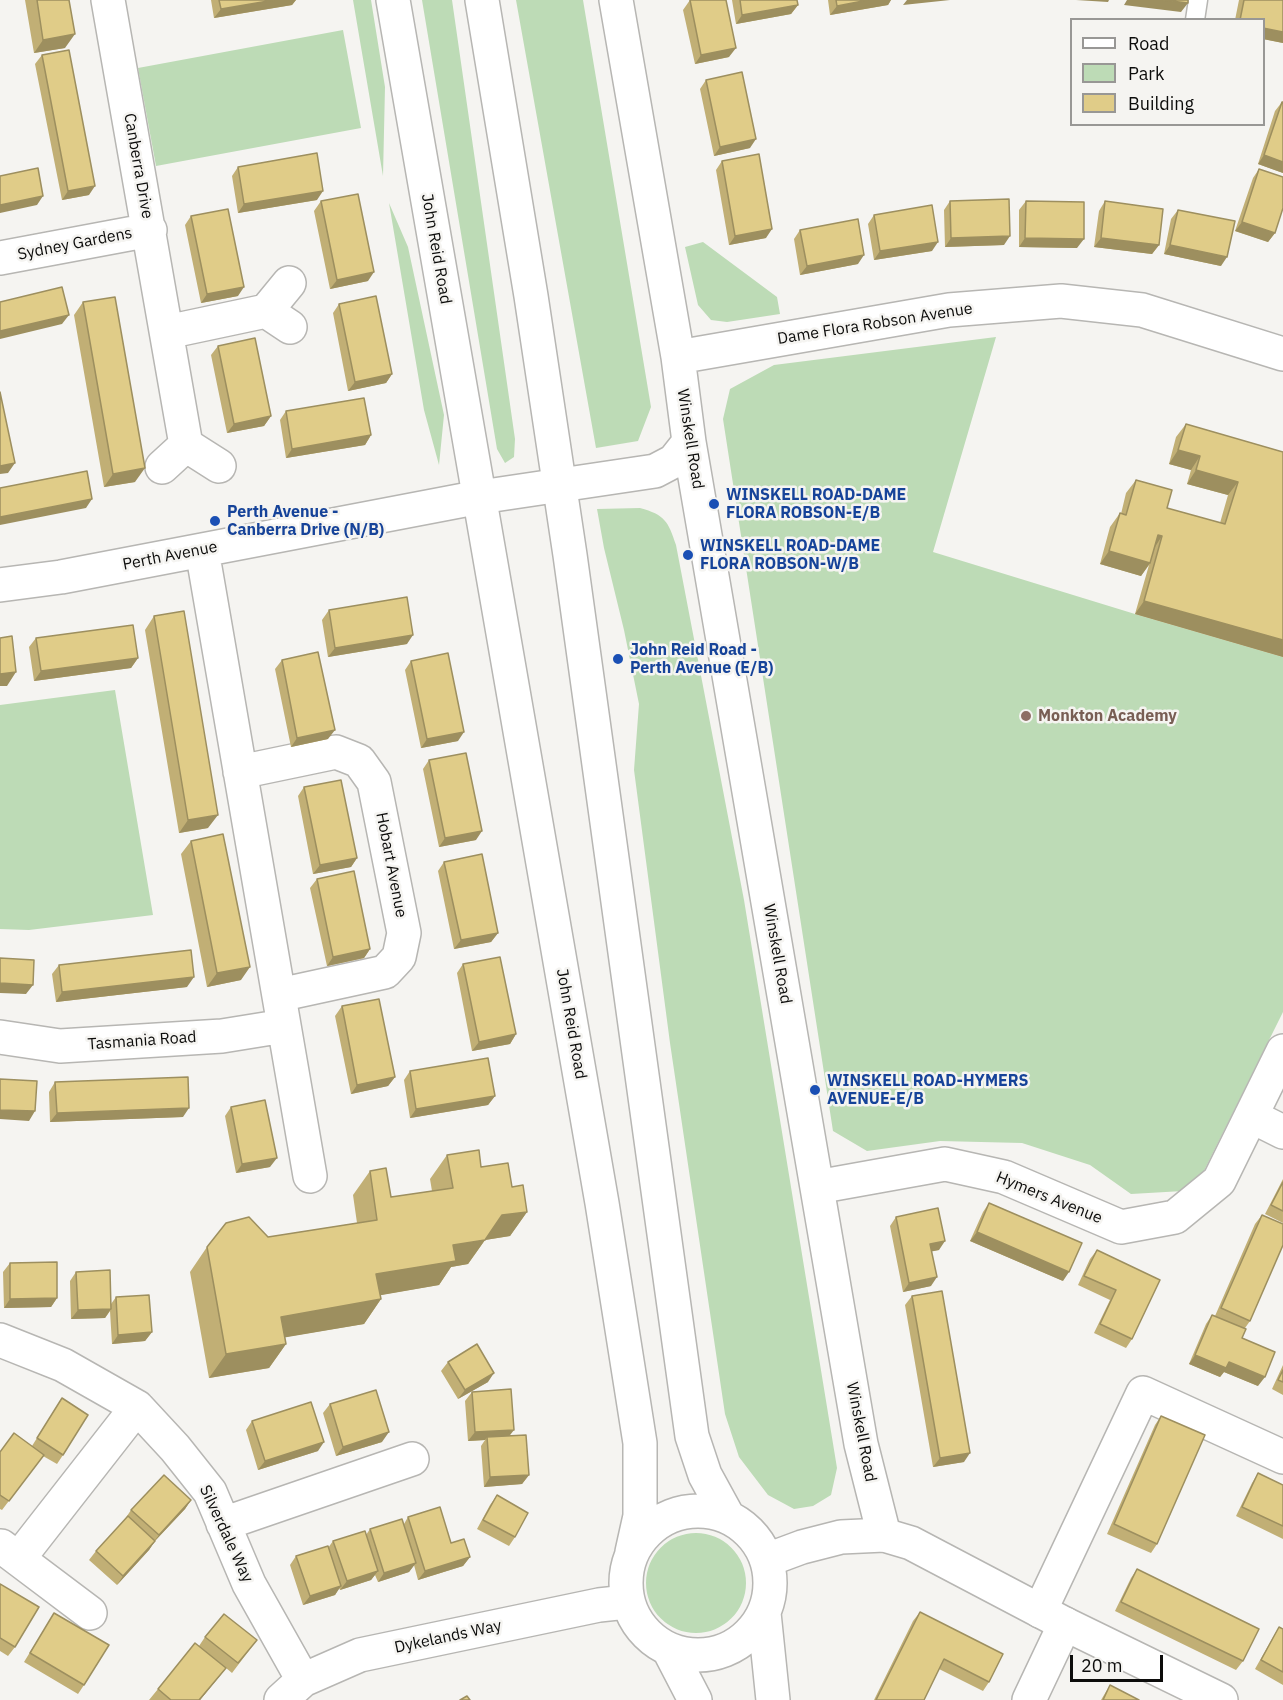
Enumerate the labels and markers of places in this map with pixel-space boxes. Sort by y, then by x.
place label: WINSKELL ROAD-DAME FLORA ROBSON-E/B [726,485,906,523]
marker: WINSKELL ROAD-DAME FLORA ROBSON-E/B [707,497,721,511]
place label: Perth Avenue - Canberra Drive (N/B) [227,502,384,540]
marker: Perth Avenue - Canberra Drive (N/B) [208,514,222,528]
place label: WINSKELL ROAD-DAME FLORA ROBSON-W/B [700,536,880,574]
marker: WINSKELL ROAD-DAME FLORA ROBSON-W/B [681,548,695,562]
place label: John Reid Road - Perth Avenue (E/B) [630,640,773,678]
marker: John Reid Road - Perth Avenue (E/B) [611,652,625,666]
place label: Monkton Academy [1038,706,1177,726]
marker: Monkton Academy [1019,709,1033,723]
place label: WINSKELL ROAD-HYMERS AVENUE-E/B [827,1071,1029,1109]
marker: WINSKELL ROAD-HYMERS AVENUE-E/B [808,1083,822,1097]

